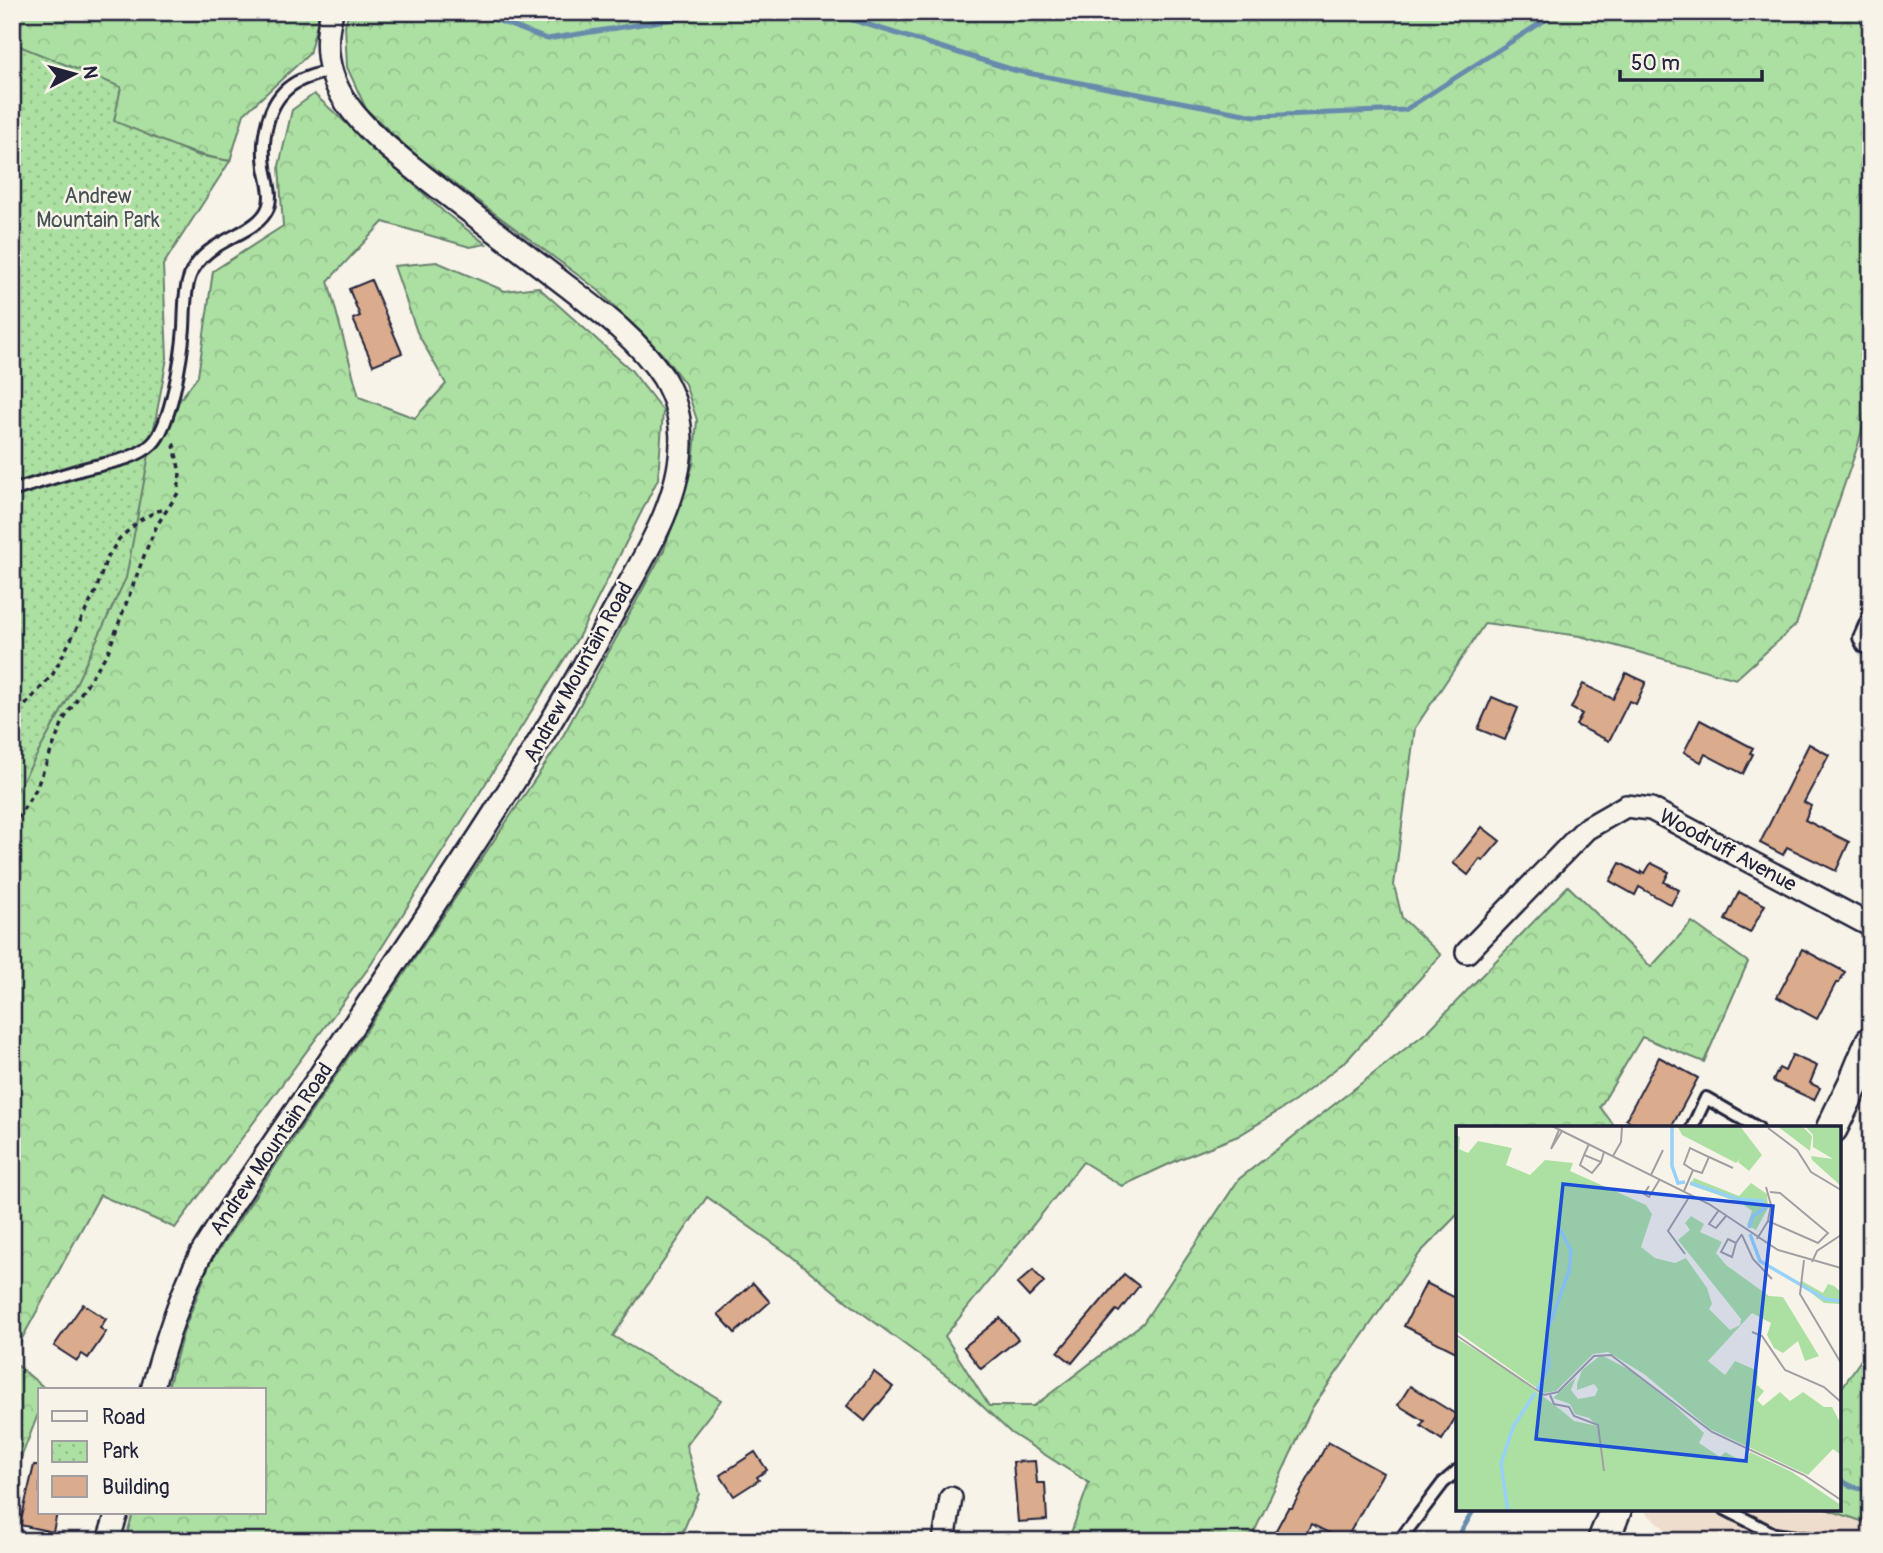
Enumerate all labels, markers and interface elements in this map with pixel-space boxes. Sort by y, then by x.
north arrow [38,38,108,108]
scale bar [1620,38,1762,82]
text: 50 m [1631,50,1680,77]
text: N [77,65,103,80]
park label: Andrew Mountain Park [36,183,160,234]
street label: Andrew Mountain Road [518,577,639,767]
street label: Woodruff Avenue [1654,803,1802,898]
street label: Andrew Mountain Road [204,1058,339,1241]
inset map [1456,1126,1841,1511]
legend [38,1388,266,1514]
text: Road [102,1404,146,1431]
text: Park [102,1438,139,1465]
text: Building [102,1474,169,1501]

